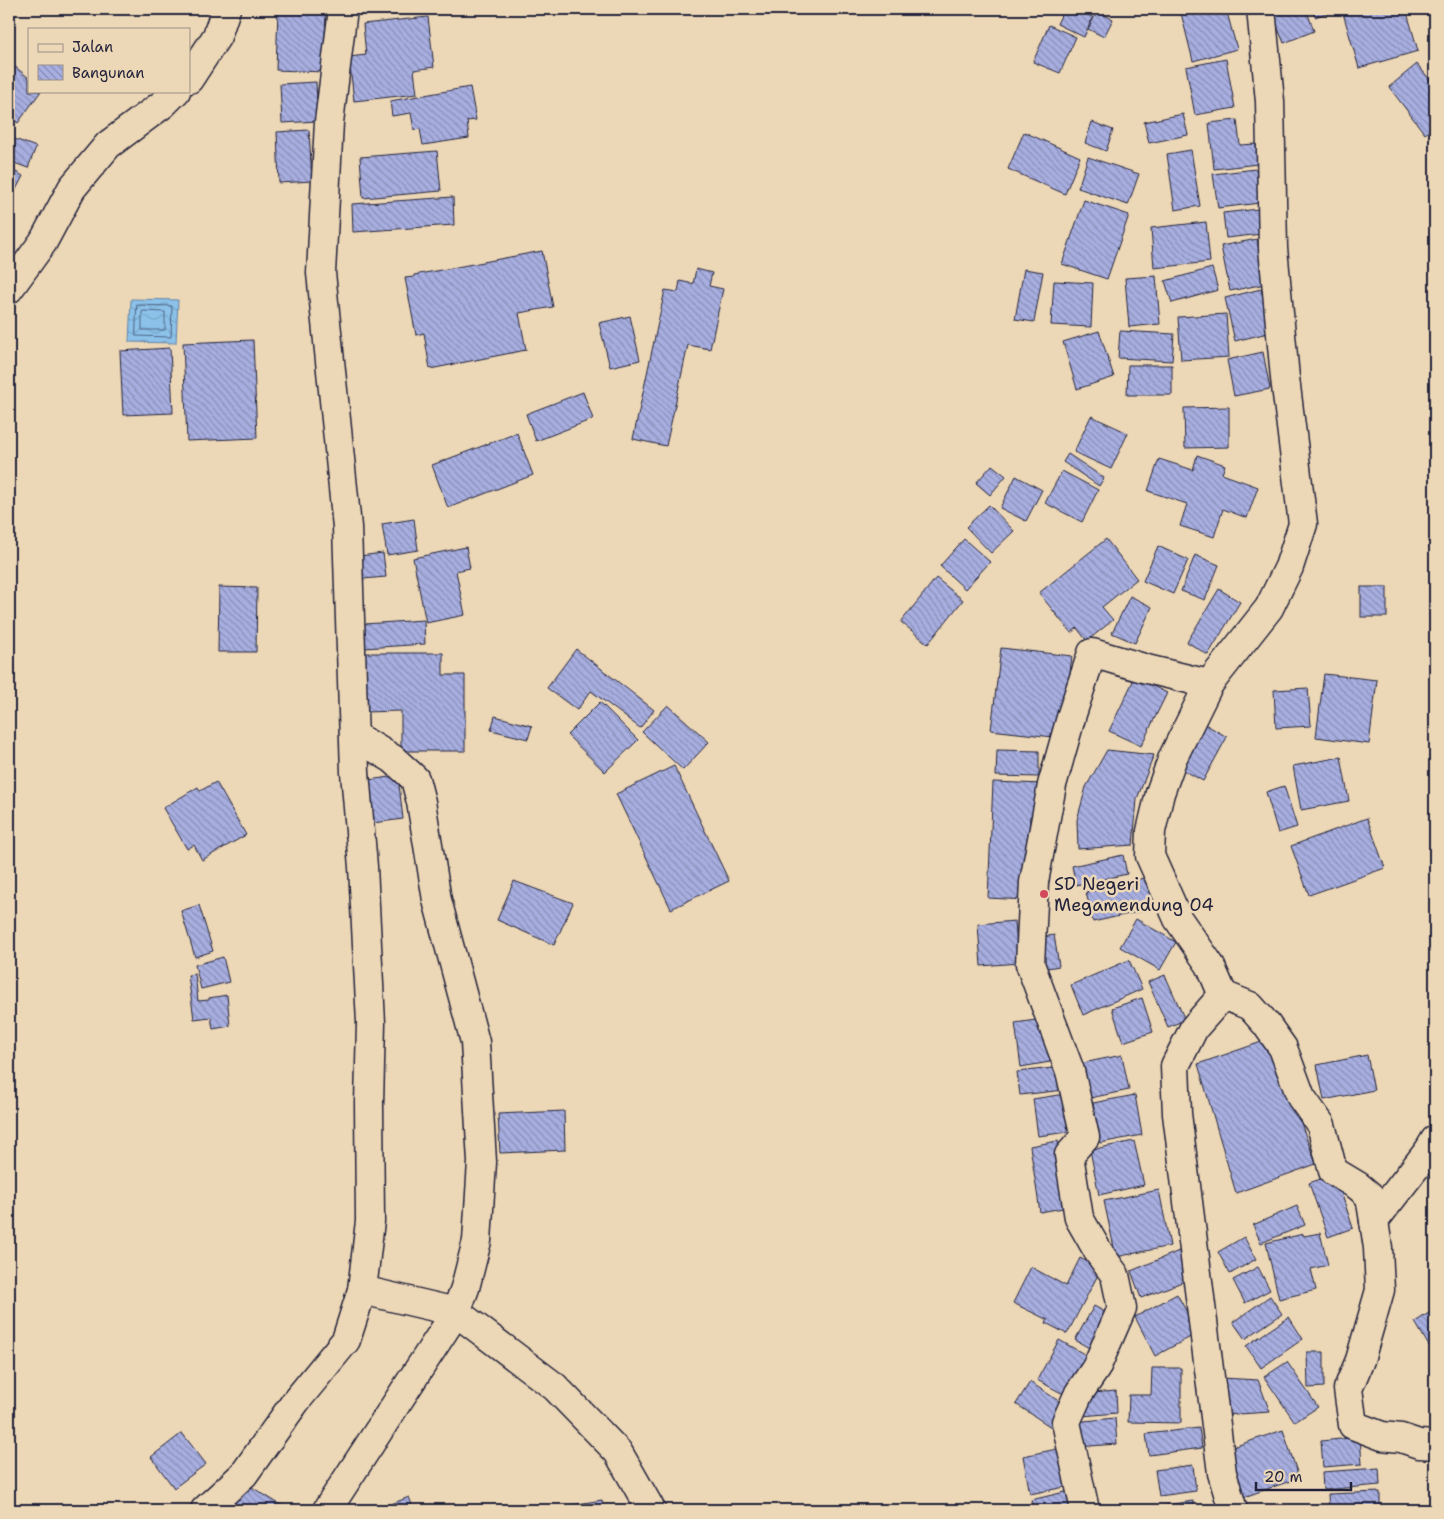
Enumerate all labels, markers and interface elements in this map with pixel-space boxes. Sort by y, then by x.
legend [28,28,190,92]
text: Jalan [72,37,113,57]
text: Bangunan [72,63,144,83]
place label: SD Negeri Megamendung 04 [1054,872,1214,917]
marker: SD Negeri Megamendung 04 [1038,888,1050,900]
scale bar [1256,1459,1352,1491]
text: 20 m [1264,1467,1303,1487]

